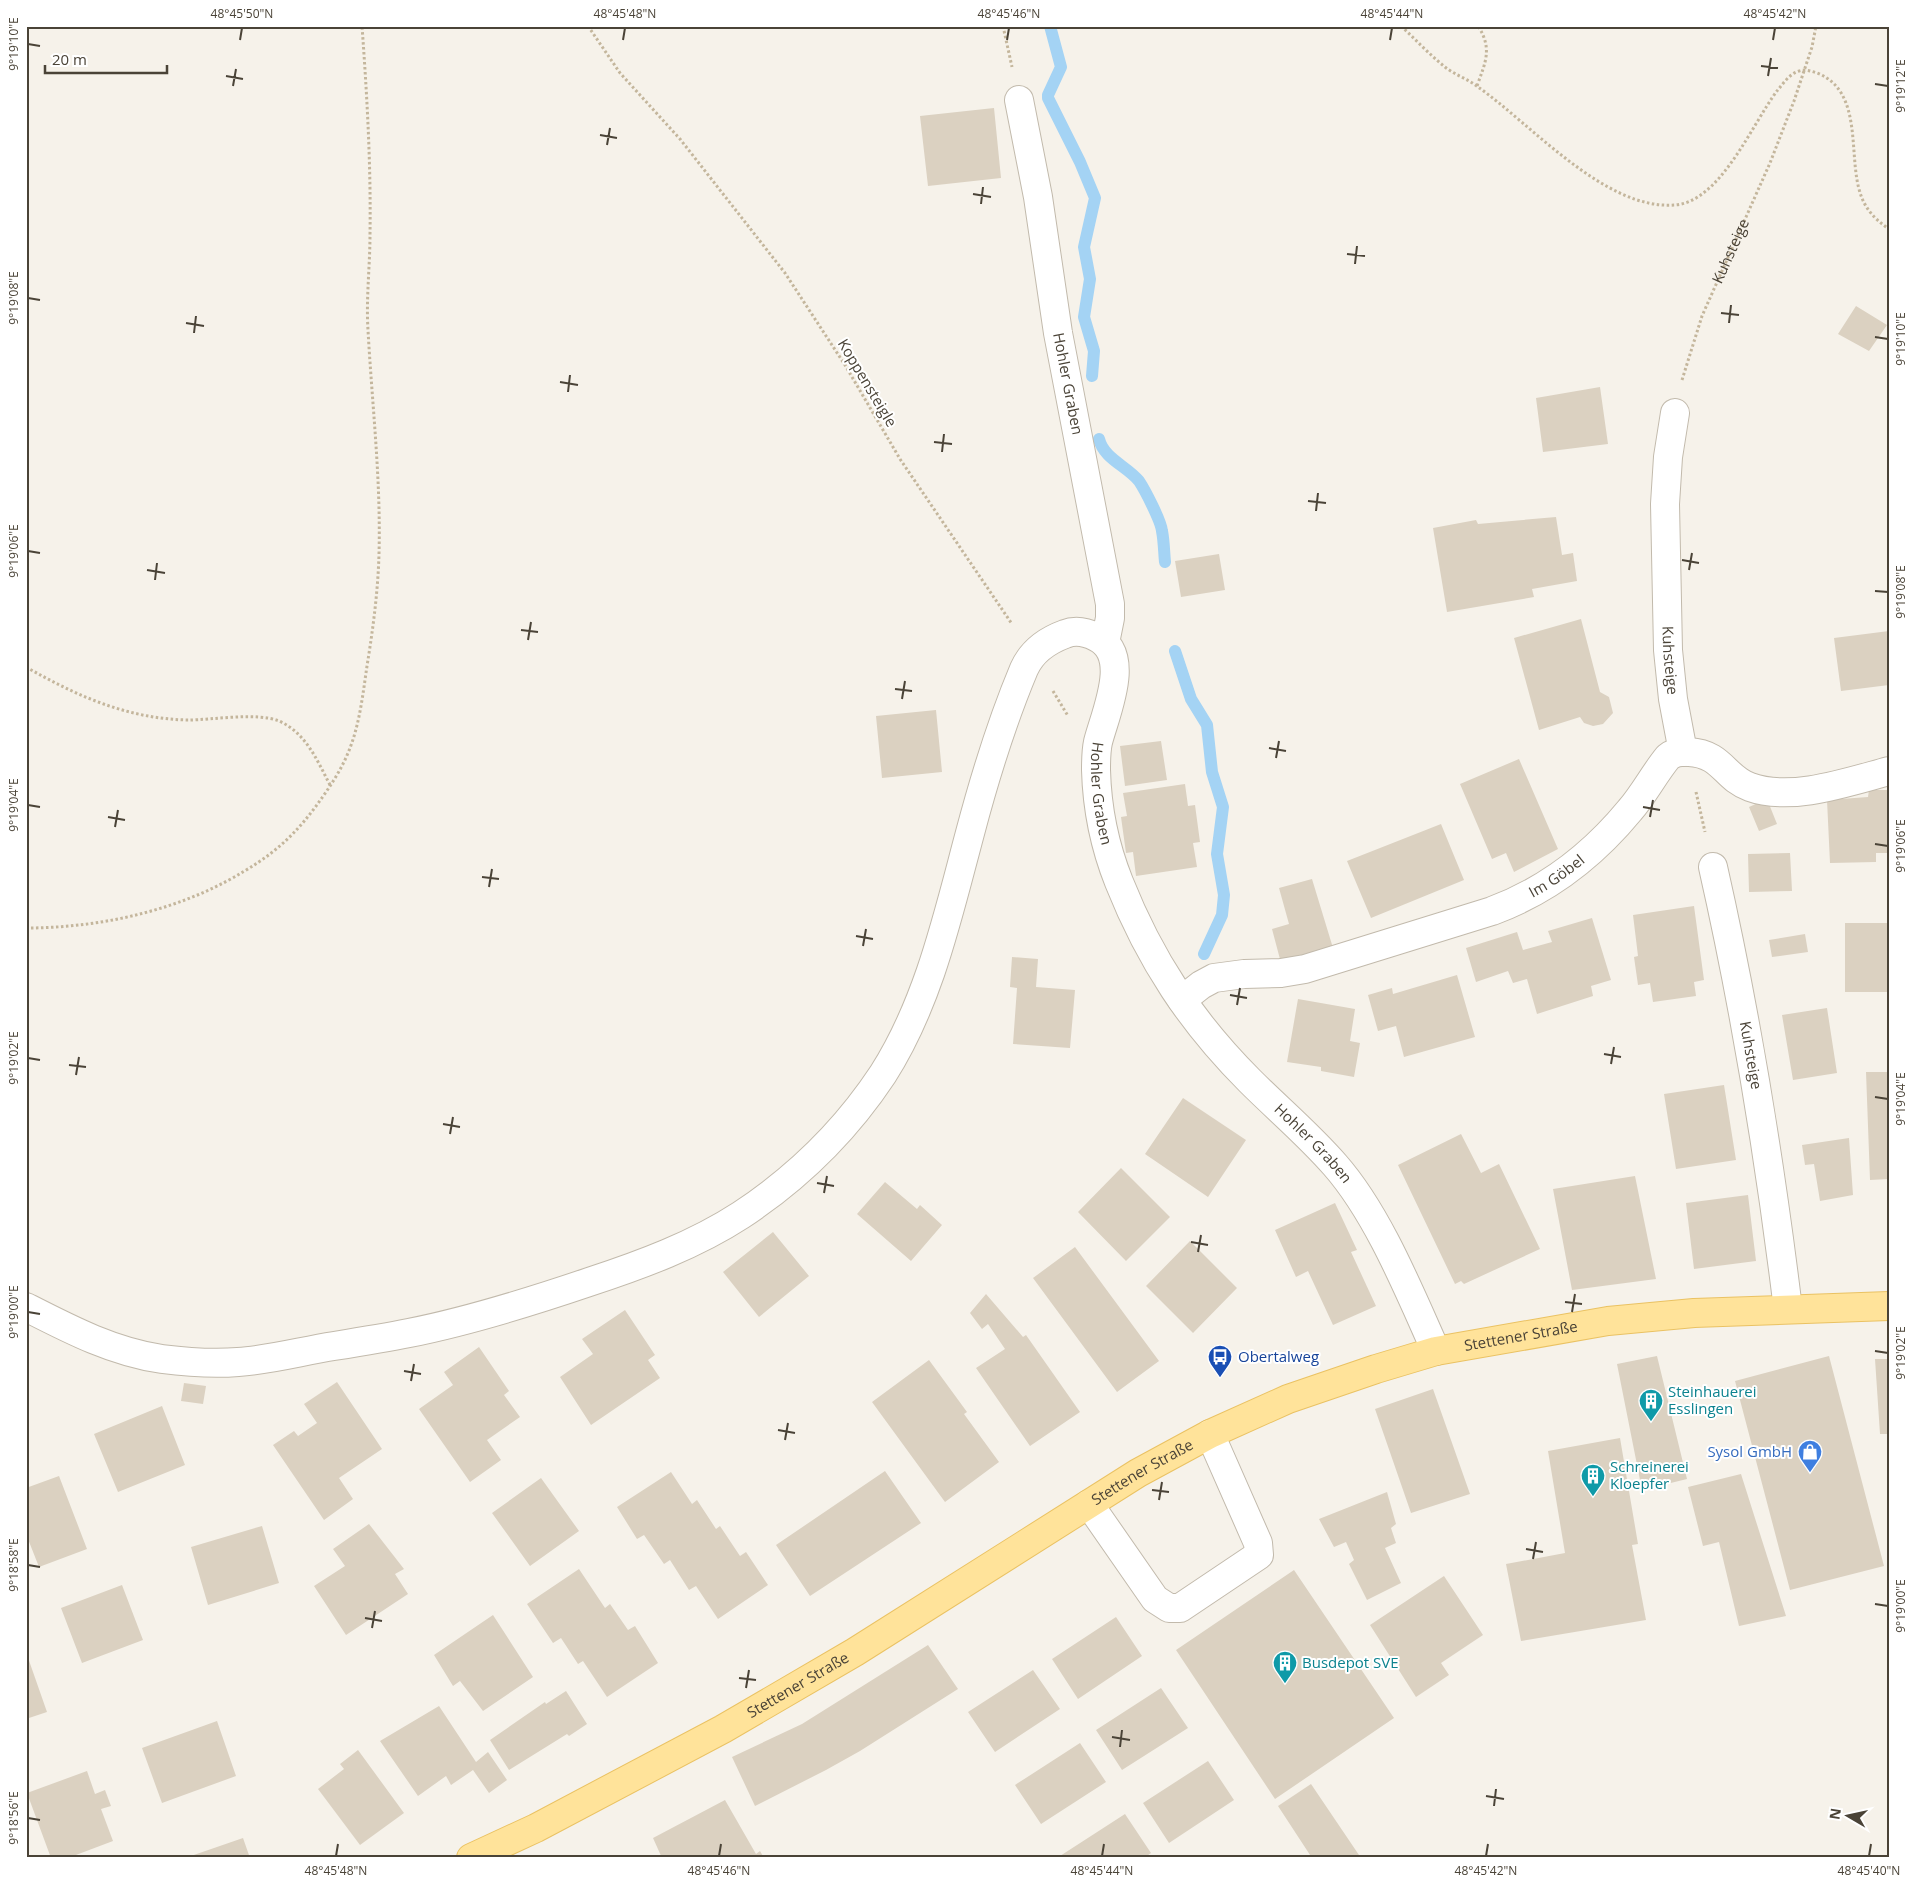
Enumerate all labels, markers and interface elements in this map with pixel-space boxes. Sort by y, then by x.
text: 48°45'50"N [211,5,273,22]
text: 48°45'48"N [594,5,656,22]
text: 48°45'46"N [978,5,1040,22]
text: 48°45'44"N [1361,5,1423,22]
text: 48°45'42"N [1744,5,1806,22]
text: 9°19'10"E [5,17,22,71]
scale bar [45,42,168,74]
text: 20 m [52,49,87,69]
text: 9°19'12"E [1892,59,1909,113]
street label: Kuhsteige [1707,215,1753,286]
text: 9°19'08"E [5,271,22,325]
text: 9°19'10"E [1892,312,1909,366]
street label: Hohler Graben [1049,331,1088,436]
street label: Koppensteigle [834,335,902,430]
text: 9°19'06"E [5,524,22,578]
text: 9°19'08"E [1892,565,1909,619]
street label: Kuhsteige [1659,626,1683,695]
street label: Hohler Graben [1087,741,1117,847]
text: 9°19'04"E [5,778,22,832]
text: 9°19'06"E [1892,819,1909,873]
street label: Im Göbel [1525,850,1588,902]
street label: Kuhsteige [1736,1019,1767,1091]
text: 9°19'02"E [5,1031,22,1085]
text: 9°19'04"E [1892,1072,1909,1126]
street label: Hohler Graben [1270,1099,1357,1187]
text: 9°19'00"E [5,1285,22,1339]
street label: Stettener Straße [1462,1316,1579,1355]
text: 9°19'02"E [1892,1326,1909,1380]
bus stop icon: Obertalweg [1207,1344,1233,1378]
place label: Obertalweg [1238,1346,1319,1366]
place label: Steinhauerei Esslingen [1668,1381,1756,1418]
building icon: Steinhauerei Esslingen [1638,1388,1664,1422]
street label: Stettener Straße [1087,1434,1196,1509]
shop icon: Sysol GmbH [1797,1439,1823,1473]
place label: Sysol GmbH [1707,1441,1792,1461]
place label: Schreinerei Kloepfer [1610,1456,1689,1493]
building icon: Schreinerei Kloepfer [1580,1463,1606,1497]
text: 9°18'58"E [5,1538,22,1592]
text: 9°19'00"E [1892,1579,1909,1633]
street label: Stettener Straße [743,1647,852,1722]
building icon: Busdepot SVE [1272,1650,1298,1684]
place label: Busdepot SVE [1302,1652,1399,1672]
text: 9°18'56"E [5,1791,22,1845]
north arrow [1822,1792,1872,1842]
text: N [1824,1807,1845,1821]
text: 48°45'48"N [305,1862,367,1879]
text: 48°45'46"N [688,1862,750,1879]
text: 48°45'44"N [1071,1862,1133,1879]
text: 48°45'42"N [1455,1862,1517,1879]
text: 48°45'40"N [1838,1862,1900,1879]

